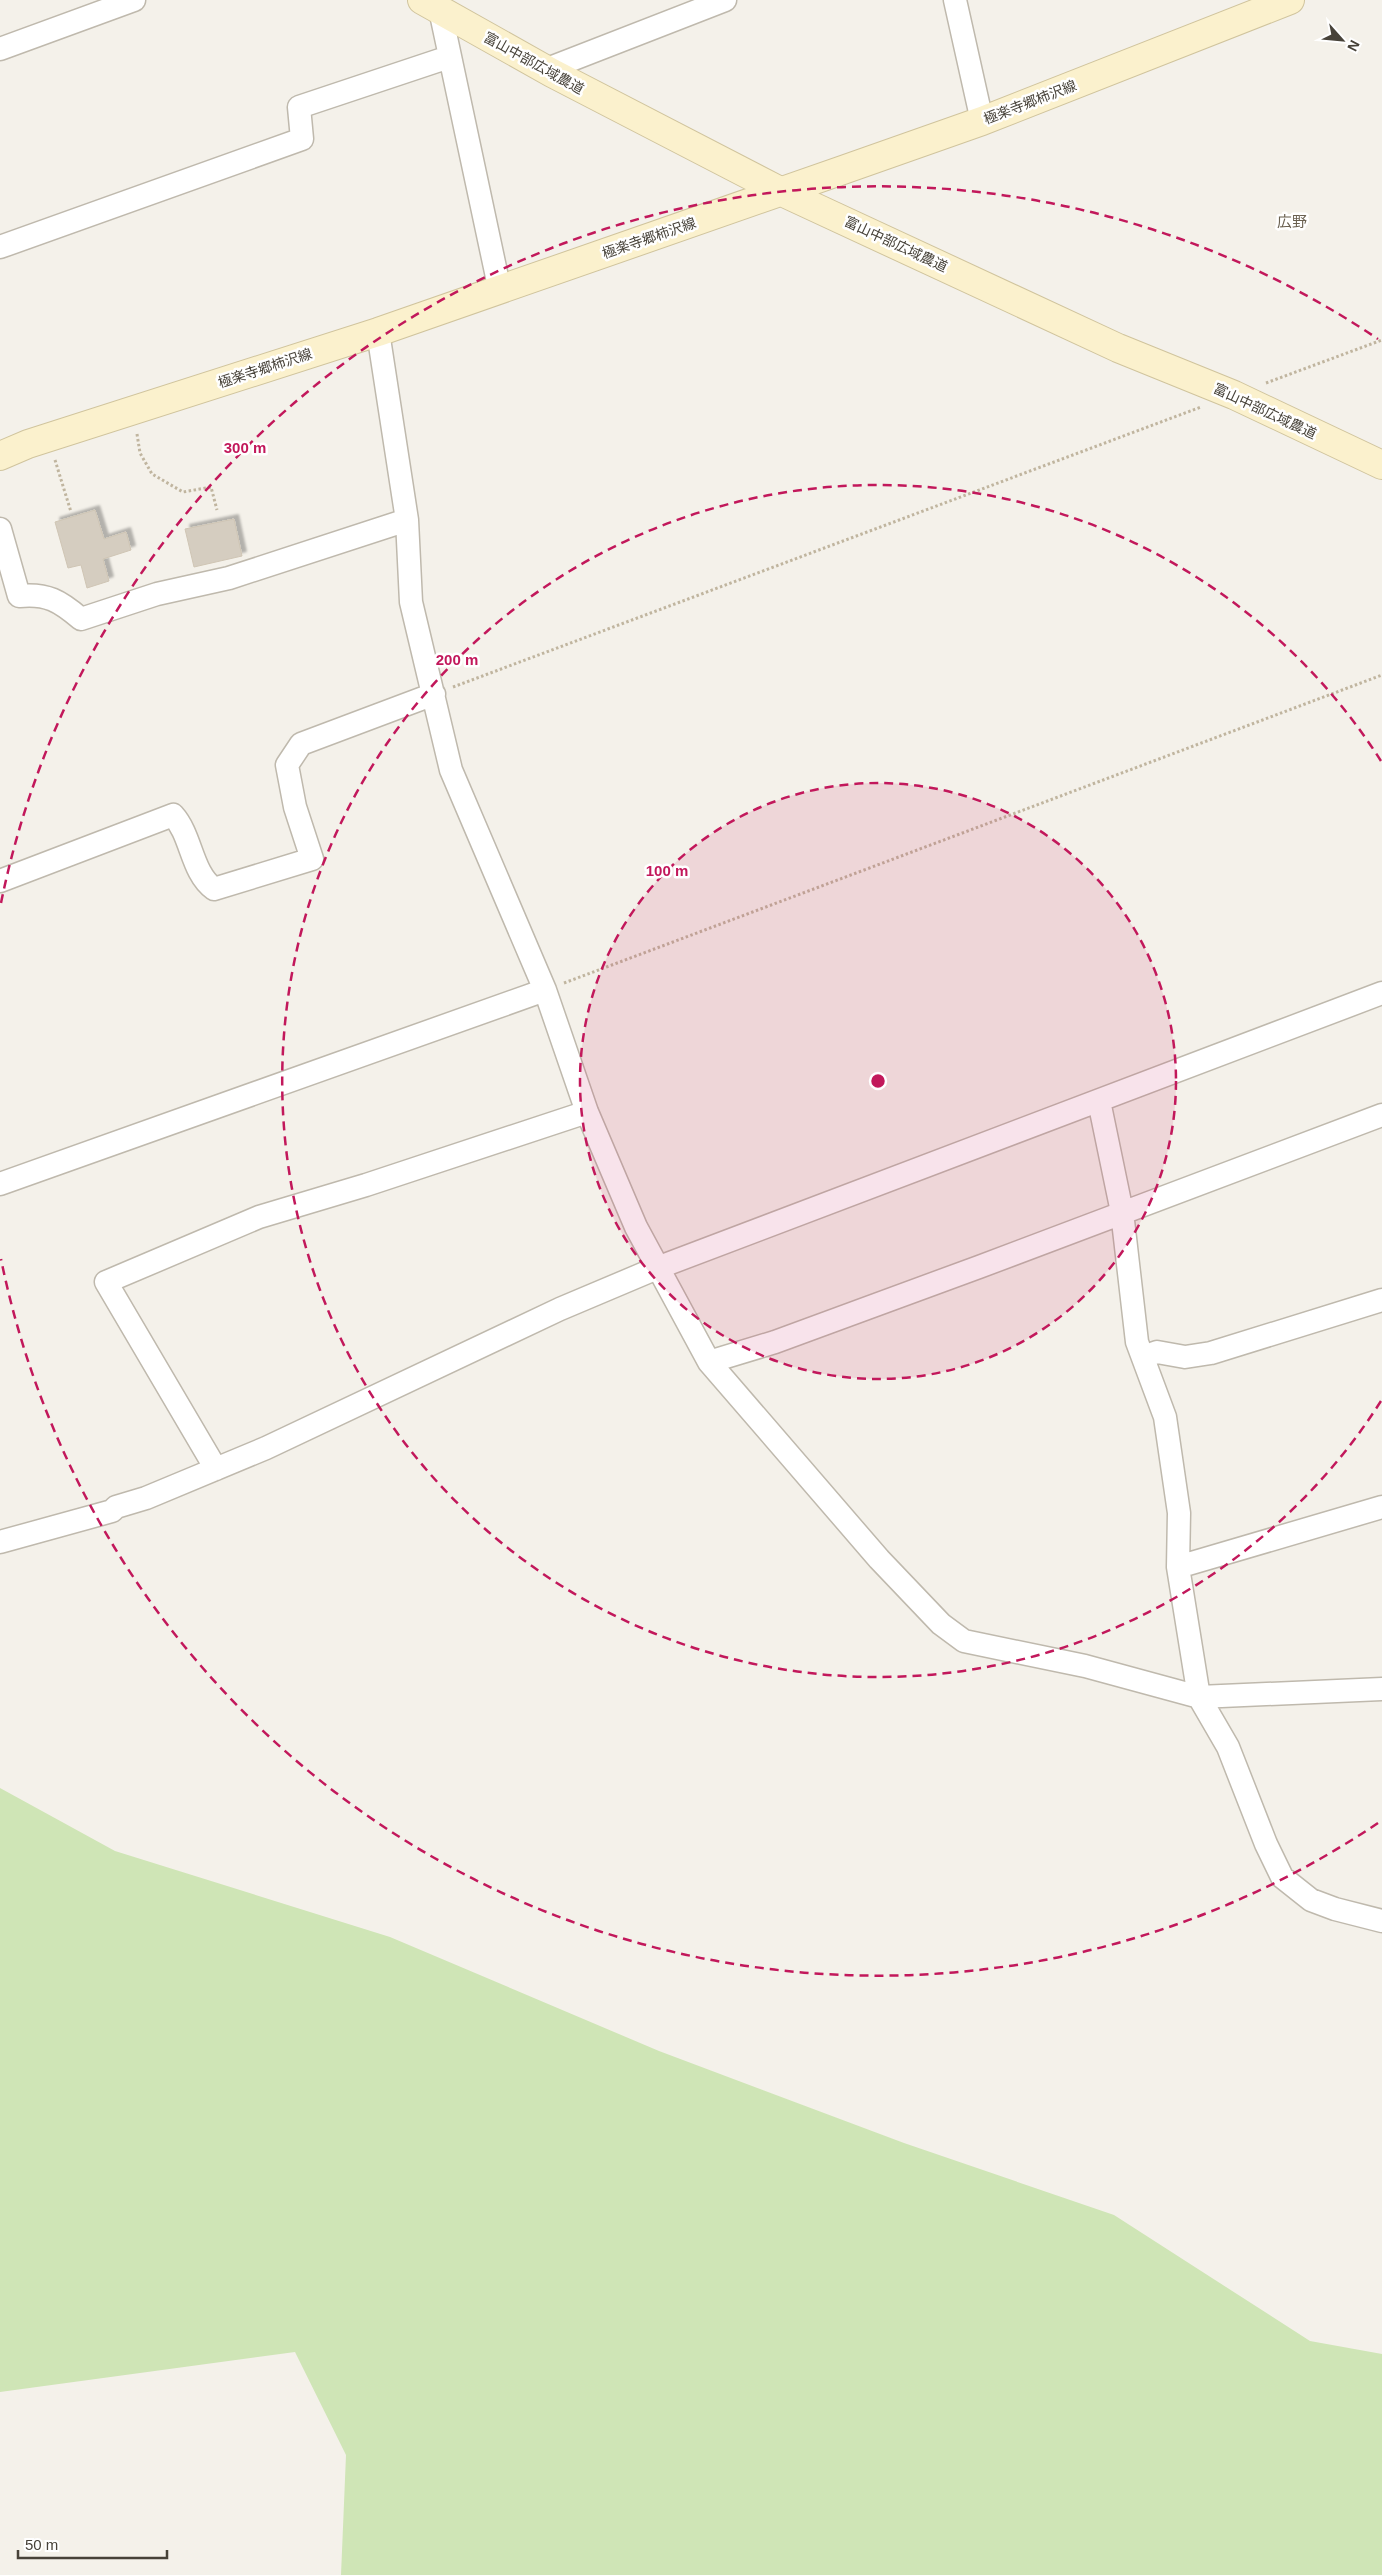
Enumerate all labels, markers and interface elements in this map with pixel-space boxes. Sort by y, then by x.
north arrow [1317,15,1367,65]
street label: 富山中部広域農道 [481,29,587,97]
text: N [1344,38,1363,54]
street label: 極楽寺郷柿沢線 [981,77,1079,127]
street label: 富山中部広域農道 [842,213,950,275]
district label: 広野 [1277,213,1307,230]
street label: 極楽寺郷柿沢線 [600,214,698,262]
street label: 極楽寺郷柿沢線 [216,345,314,391]
street label: 富山中部広域農道 [1211,380,1319,442]
text: 300 m [224,439,266,456]
text: 200 m [436,651,478,668]
text: 100 m [646,862,688,879]
centre of rings [869,1072,887,1090]
scale bar [18,2528,166,2560]
text: 50 m [25,2536,58,2553]

